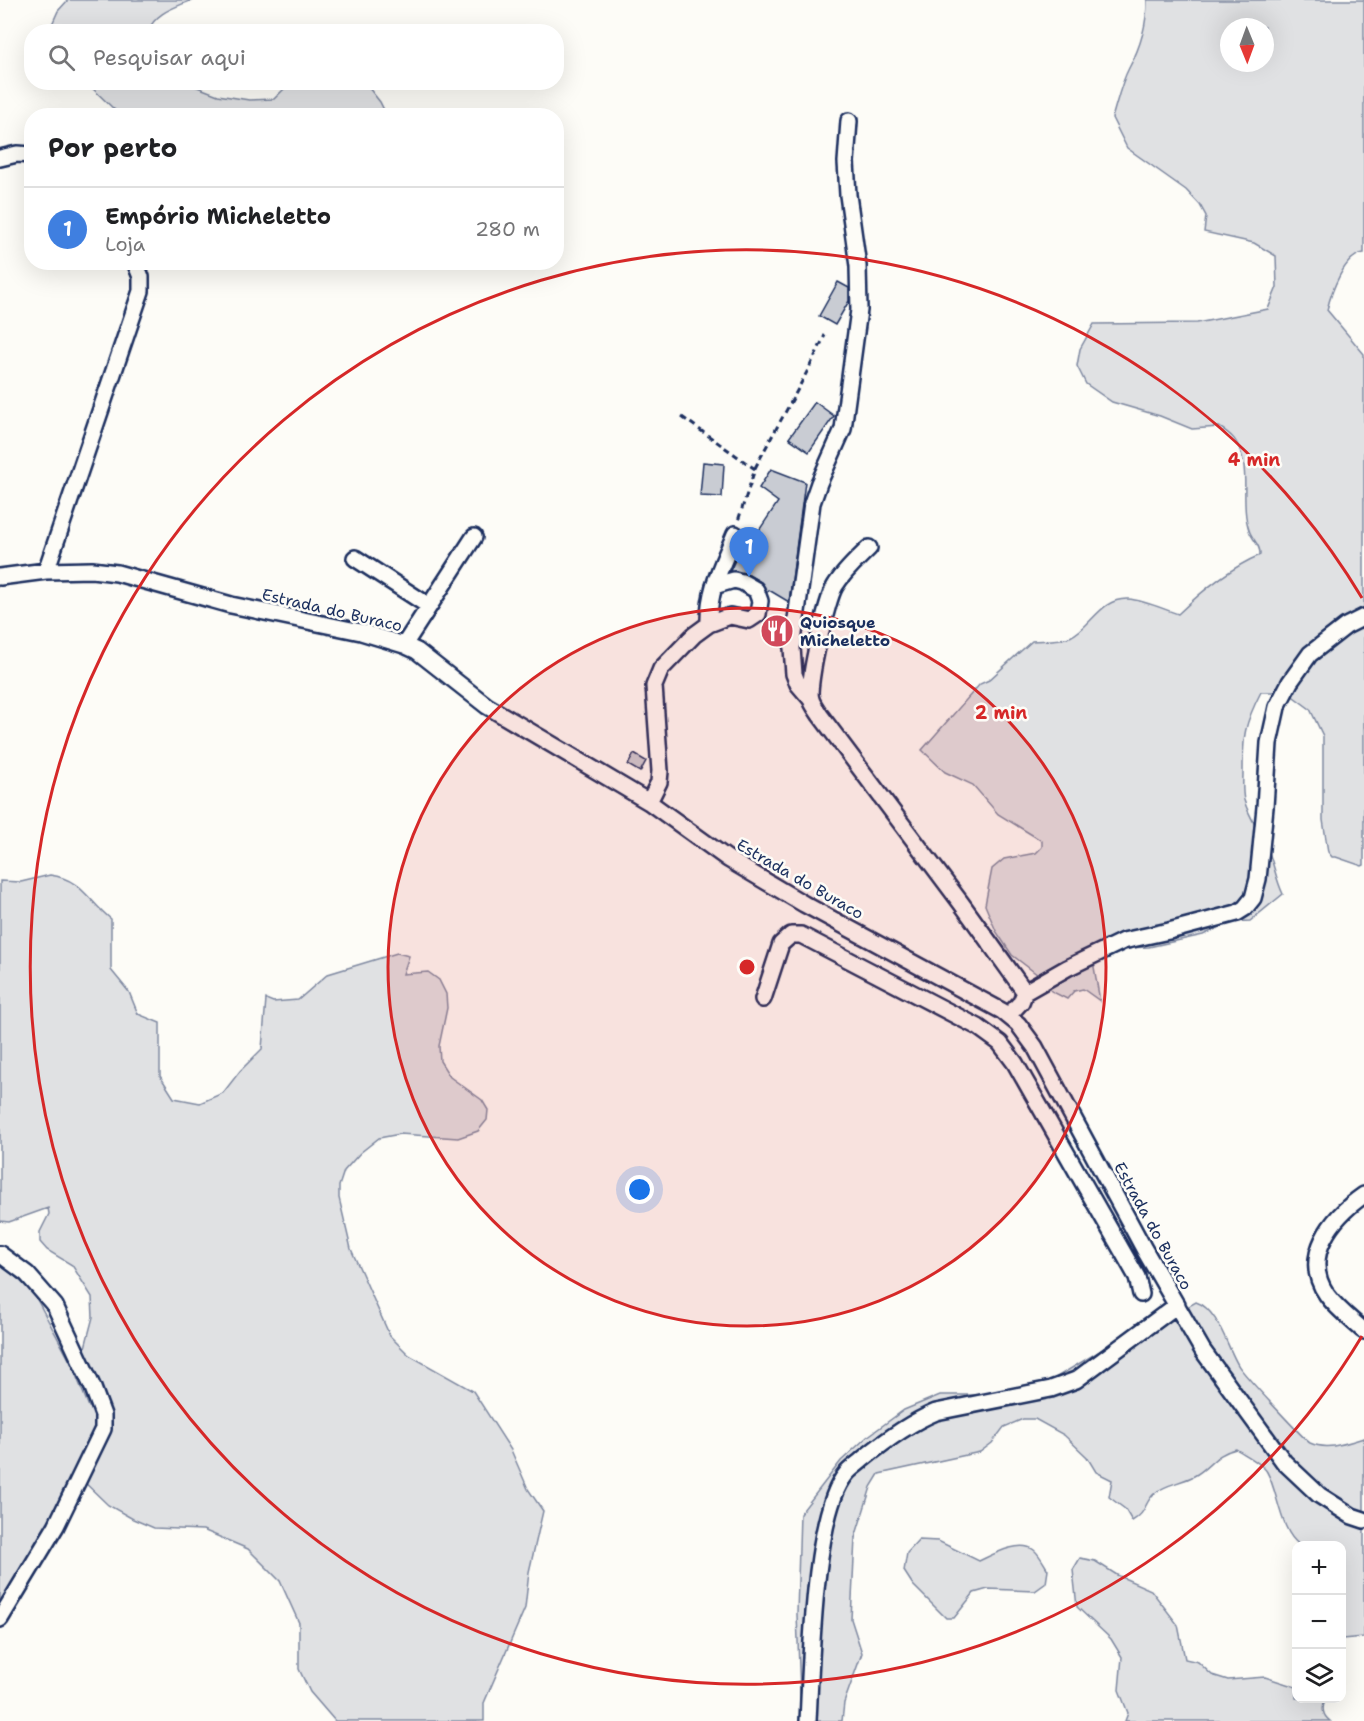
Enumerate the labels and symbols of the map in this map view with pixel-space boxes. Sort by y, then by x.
north arrow [1220,18,1274,72]
text: 4 min [1228,448,1280,472]
pin: 1 [730,528,768,577]
street label: Estrada do Buraco [260,584,404,636]
place label: Quiosque Micheletto [800,612,890,651]
restaurant icon: Quiosque Micheletto [759,613,795,649]
text: 2 min [975,701,1027,725]
street label: Estrada do Buraco [733,834,867,924]
centre of rings [737,957,757,977]
street label: Estrada do Buraco [1109,1158,1197,1294]
your location [625,1175,654,1204]

